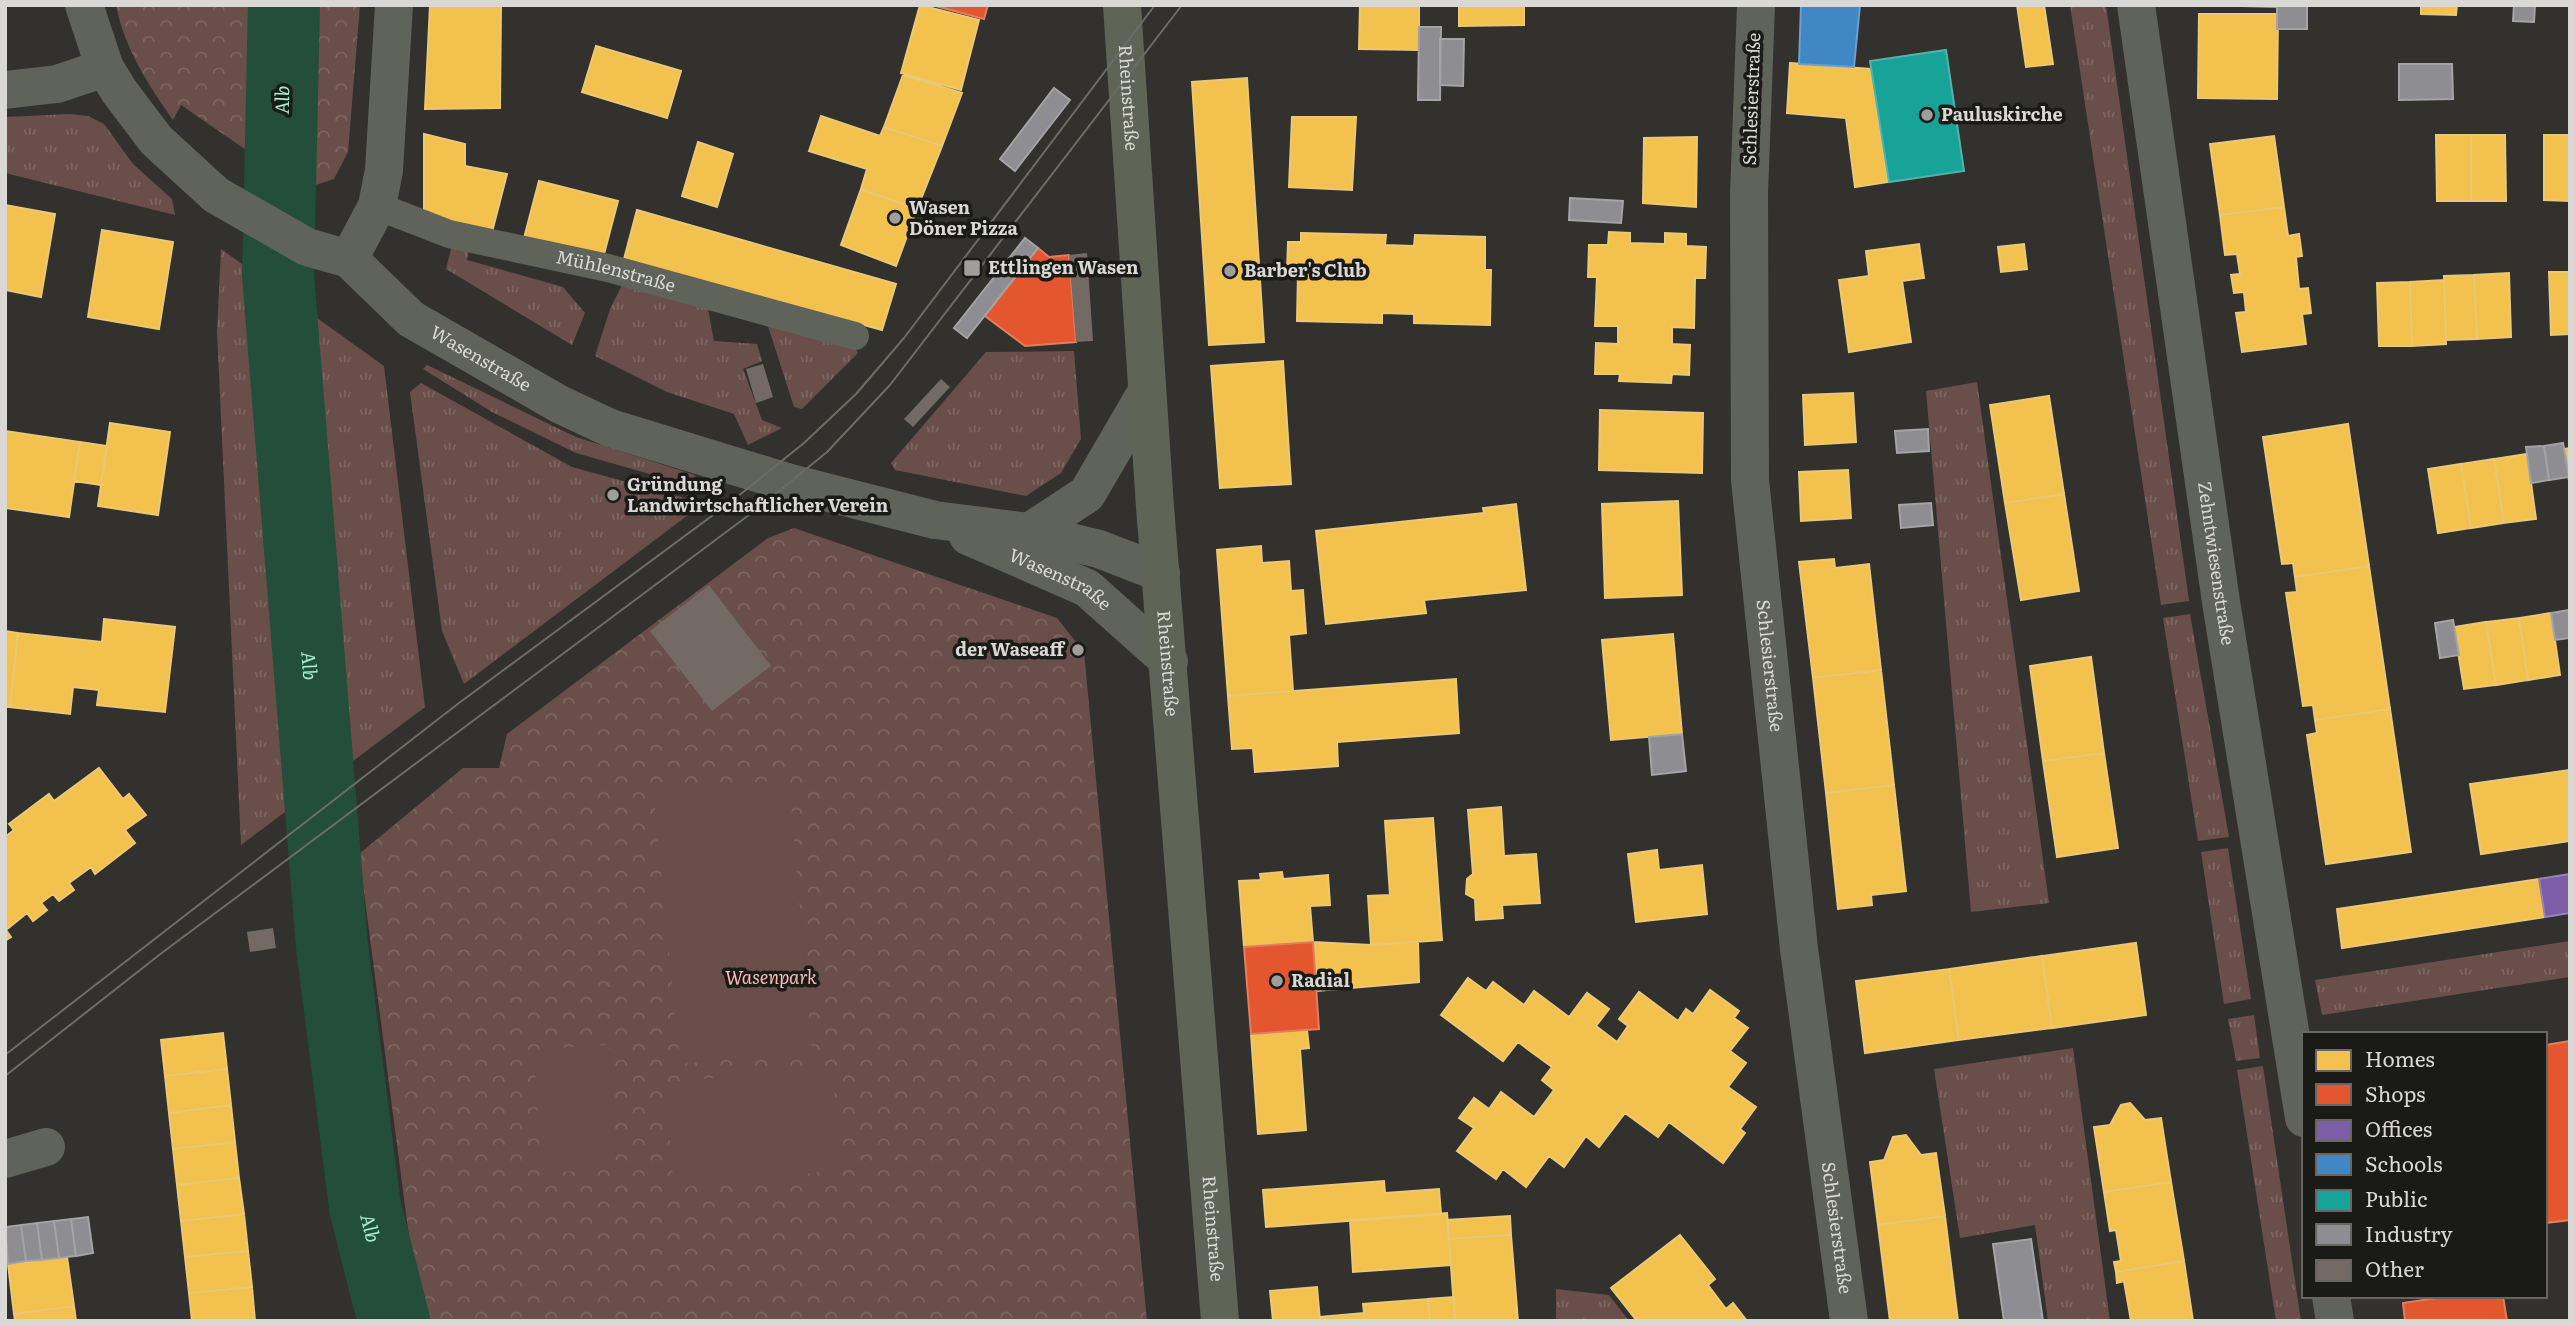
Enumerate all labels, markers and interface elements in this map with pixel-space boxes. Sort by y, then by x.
street label: Schlesierstraße [1735,32,1766,166]
street label: Rheinstraße [1113,44,1147,152]
water label: Alb [267,85,295,115]
place label: Pauluskirche [1941,100,2063,127]
marker: Pauluskirche [1919,107,1935,123]
place label: Wasen Döner Pizza [909,193,1018,241]
marker: Wasen Döner Pizza [887,210,903,226]
street label: Mühlenstraße [554,242,679,298]
place label: Ettlingen Wasen [988,253,1139,280]
place label: Barber's Club [1244,256,1367,283]
marker: Ettlingen Wasen [962,258,982,278]
marker: Barber's Club [1222,263,1238,279]
street label: Wasenstraße [426,318,537,397]
place label: Gründung Landwirtschaftlicher Verein [627,470,889,518]
street label: Zehntwiesenstraße [2192,479,2243,647]
marker: Gründung Landwirtschaftlicher Verein [605,487,621,503]
street label: Wasenstraße [1005,541,1118,616]
street label: Schlesierstraße [1751,598,1791,733]
street label: Rheinstraße [1151,609,1187,717]
place label: der Waseaff [955,635,1066,662]
marker: der Waseaff [1070,642,1086,658]
water label: Alb [295,650,326,681]
park label: Wasenpark [725,963,817,990]
place label: Radial [1291,966,1350,993]
marker: Radial [1269,973,1285,989]
legend [2302,1032,2547,1298]
text: Homes [2365,1042,2435,1073]
text: Shops [2365,1077,2426,1108]
text: Offices [2365,1112,2432,1143]
text: Schools [2365,1147,2443,1178]
street label: Schlesierstraße [1816,1160,1860,1295]
street label: Rheinstraße [1196,1174,1232,1283]
text: Public [2365,1182,2427,1213]
water label: Alb [354,1210,388,1245]
text: Industry [2365,1217,2453,1248]
text: Other [2365,1252,2424,1283]

